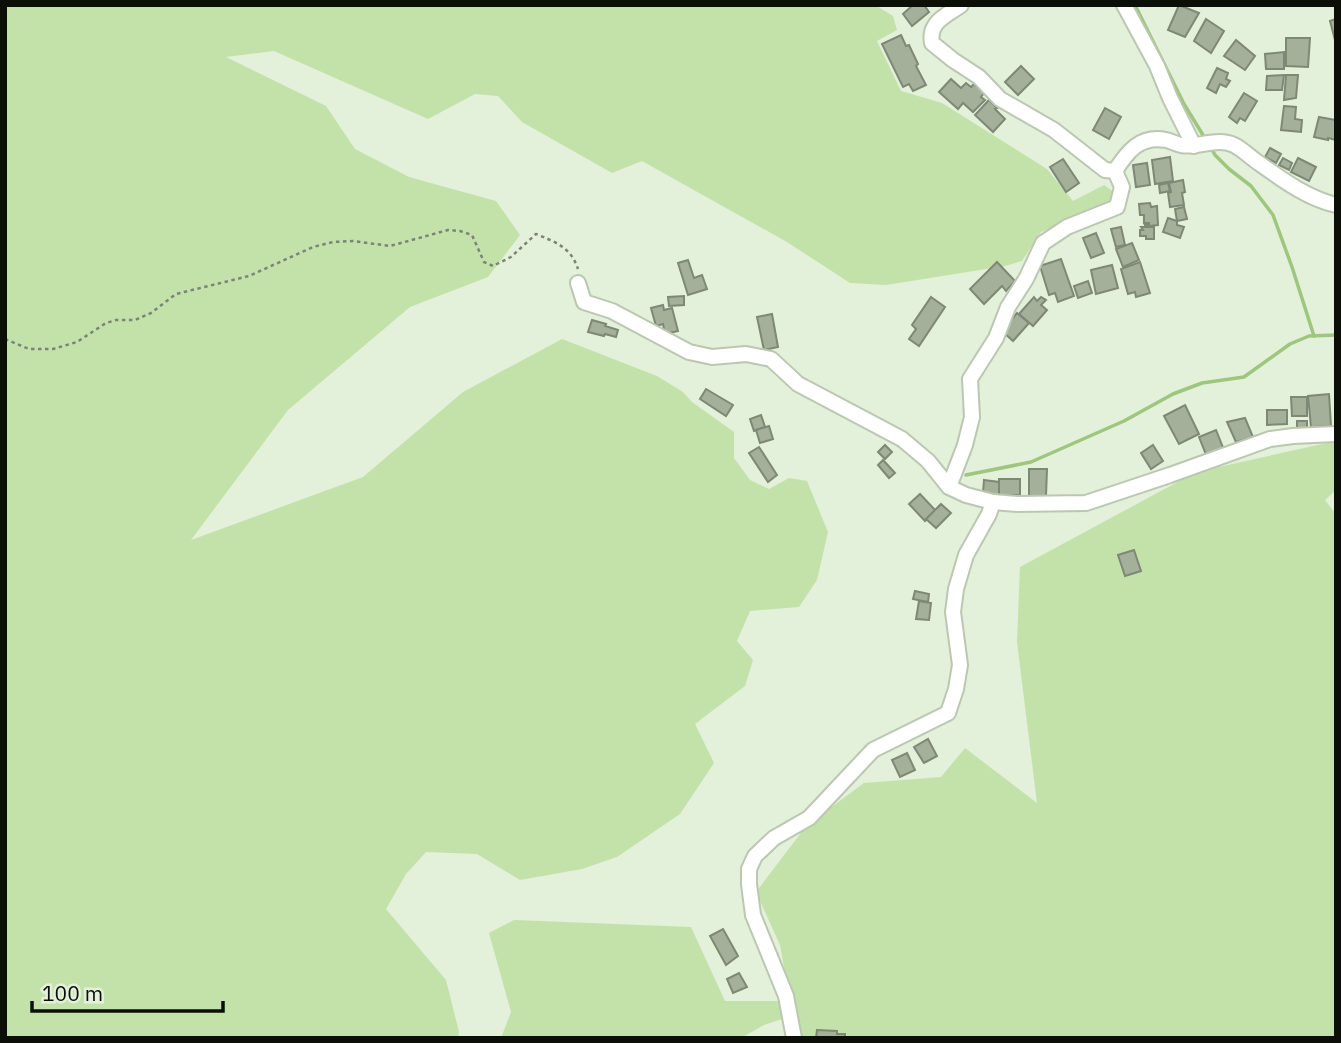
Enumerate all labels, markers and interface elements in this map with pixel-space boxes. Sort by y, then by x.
scale bar [32,970,222,1014]
text: 100 m [42,979,103,1007]

